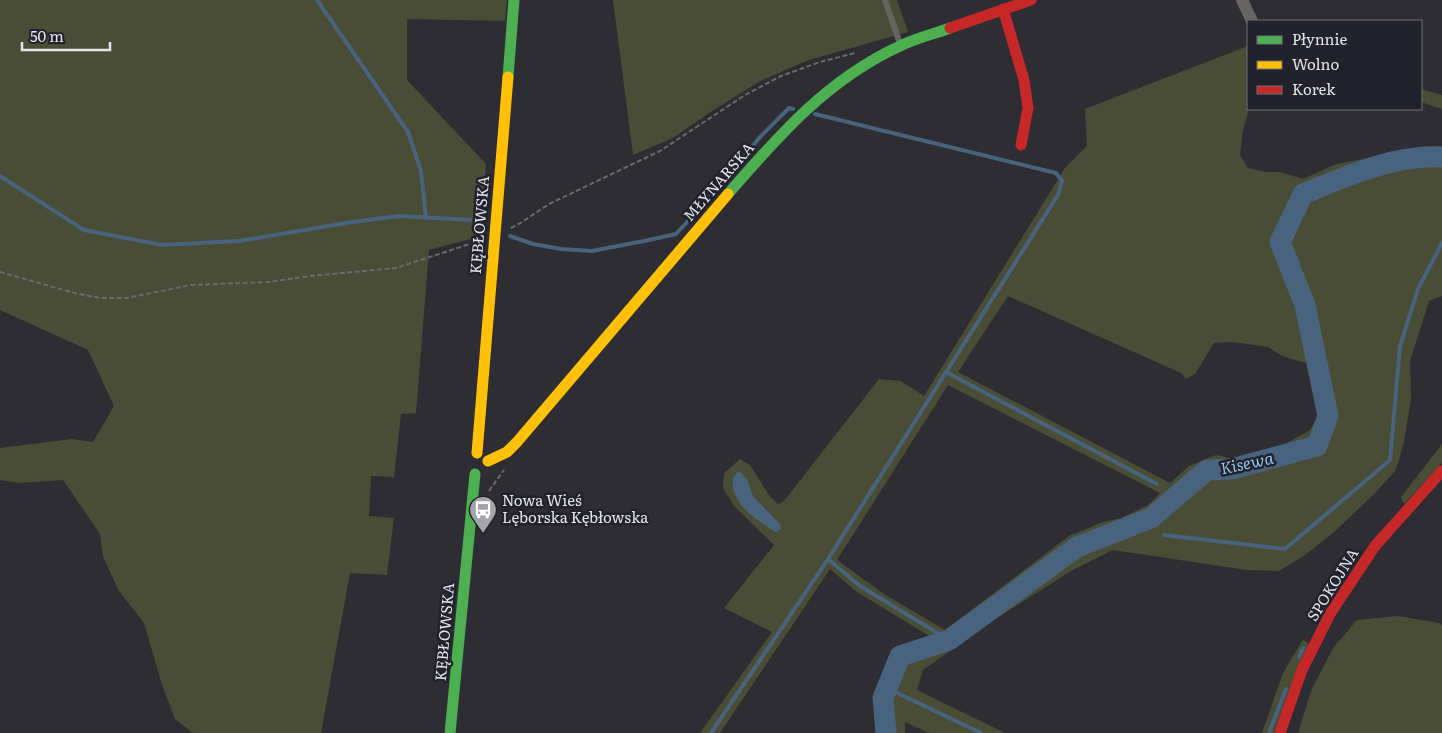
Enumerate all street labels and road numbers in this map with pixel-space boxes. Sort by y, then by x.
street label: MŁYNARSKA [677,136,759,226]
street label: KĘBŁOWSKA [463,175,494,275]
street label: SPOKOJNA [1300,543,1363,625]
street label: KĘBŁOWSKA [428,582,459,682]

